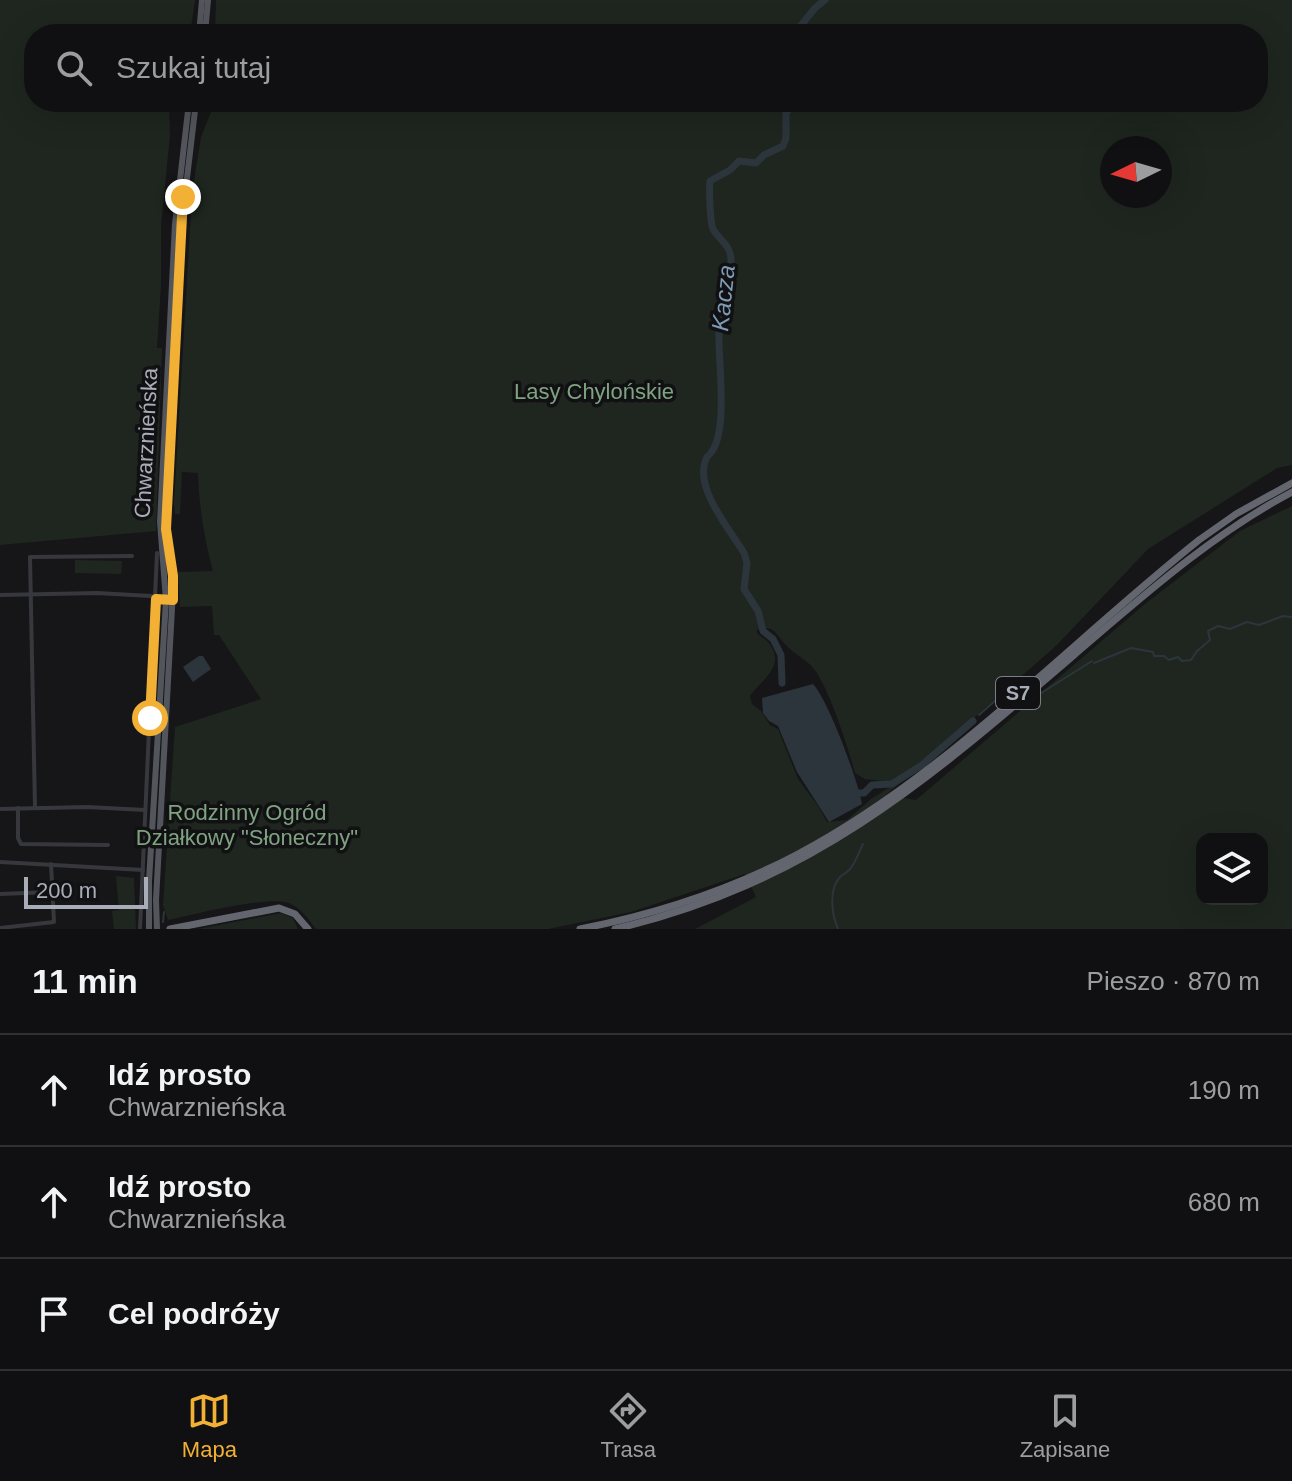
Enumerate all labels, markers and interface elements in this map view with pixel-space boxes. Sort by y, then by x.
search box [24,24,1268,112]
icon: search [52,46,96,90]
text: Szukaj tutaj [116,51,271,84]
north arrow [1100,136,1172,208]
route end [165,179,201,215]
water label: Kacza [706,263,740,333]
street label: Chwarznieńska [130,366,162,519]
park label: Lasy Chylońskie [514,379,674,404]
road number: S7 [996,677,1040,709]
route start [132,700,168,736]
park label: Rodzinny Ogród Działkowy "Słoneczny" [136,800,358,850]
map controls [1196,833,1268,905]
button: layers [1196,833,1268,905]
scale bar [24,873,148,909]
text: 200 m [36,878,97,903]
text: 11 min [32,962,138,1000]
text: Pieszo · 870 m [1087,966,1260,996]
text: Idź prosto [108,1058,251,1091]
icon: ahead [32,1068,76,1112]
text: 190 m [1188,1075,1260,1105]
text: Chwarznieńska [108,1092,286,1122]
text: Idź prosto [108,1170,251,1203]
icon: ahead [32,1180,76,1224]
text: 680 m [1188,1187,1260,1217]
text: Chwarznieńska [108,1204,286,1234]
icon: arrive [32,1292,76,1336]
text: Cel podróży [108,1297,280,1330]
tab: Mapa [182,1389,237,1463]
tab: Trasa [601,1389,656,1463]
tab: Zapisane [1020,1389,1110,1463]

